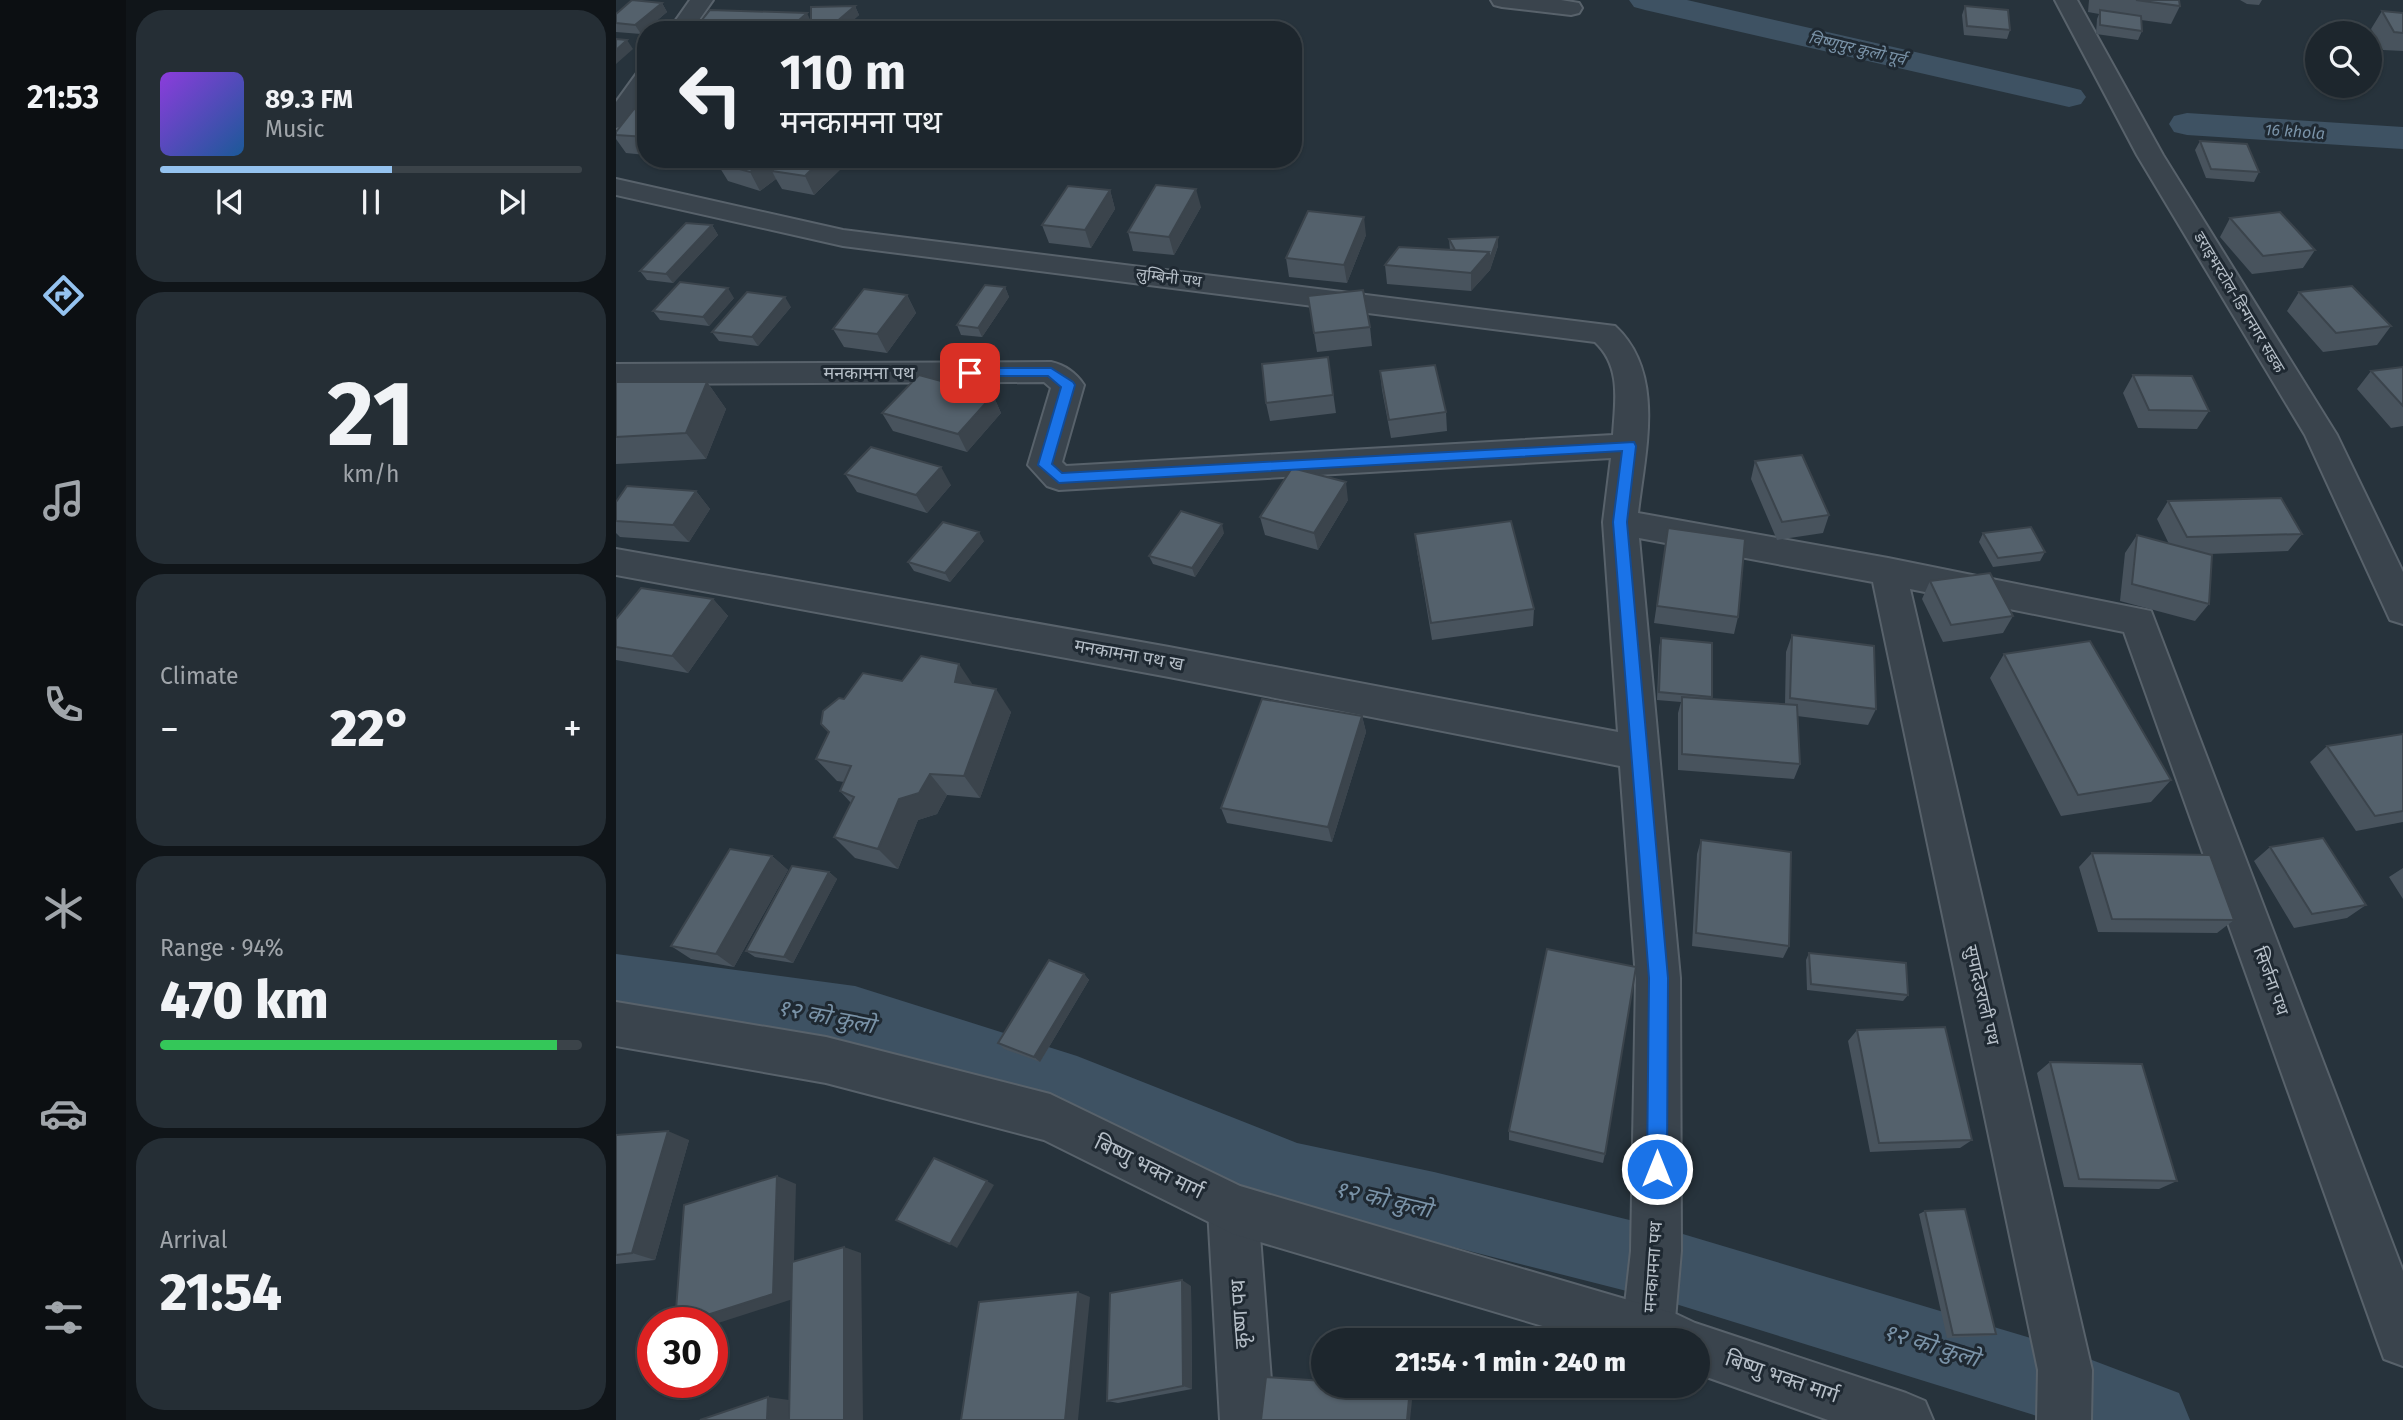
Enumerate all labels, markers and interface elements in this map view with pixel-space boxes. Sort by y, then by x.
map controls [2305,21,2382,98]
button: search [2305,21,2382,98]
water label: विष्णुपुर कुलो पूर्व [1806,28,1911,71]
text: 110 m [780,43,906,102]
icon: left [665,49,756,140]
text: 21:53 [27,78,99,116]
text: 89.3 FM [265,84,353,115]
text: मनकामना पथ [780,103,942,141]
text: Music [265,115,325,143]
water label: 16 khola [2264,120,2326,143]
icon: previous [211,183,249,221]
icon: pause [352,183,390,221]
icon: next [493,183,531,221]
street label: डराइभरटोल-डिन्गनगर सडक [2189,227,2290,377]
street label: लुम्बिनी पथ [1135,264,1204,292]
icon: directions [39,271,88,320]
pin [940,343,1000,403]
icon: arrive [951,354,989,392]
text: 21 [327,360,415,469]
street label: मनकामना पथ [823,362,915,384]
text: km/h [343,460,399,488]
icon: music [39,476,88,525]
street label: मनकामना पथ ख [1073,635,1186,675]
text: Climate [160,662,239,690]
icon: phone [39,680,88,729]
text: 22° [330,697,412,760]
text: − [160,706,179,752]
text: + [563,706,582,752]
icon: climate [39,884,88,933]
text: Range · 94% [160,934,284,962]
street label: सुपादेउराली पथ [1959,943,2004,1048]
street label: सिर्जना पथ [2248,944,2294,1019]
text: 470 km [160,969,328,1032]
water label: १२ को कुलो [775,993,881,1041]
icon: car [39,1089,88,1138]
street label: बिष्णु भक्त मार्ग [1090,1129,1209,1205]
position arrow [1620,1132,1694,1206]
water label: १२ को कुलो [1332,1174,1438,1226]
street label: मनकामना पथ [1639,1220,1667,1313]
text: Arrival [160,1226,227,1254]
text: 21:54 [160,1261,282,1324]
street label: कृष्ण पथ [1225,1278,1255,1349]
icon: filters [39,1293,88,1342]
speed limit sign: 30 [637,1307,728,1398]
water label: १२ को कुलो [1879,1317,1986,1375]
street label: बिष्णु भक्त मार्ग [1722,1345,1843,1409]
text: 21:54 · 1 min · 240 m [1395,1347,1626,1378]

